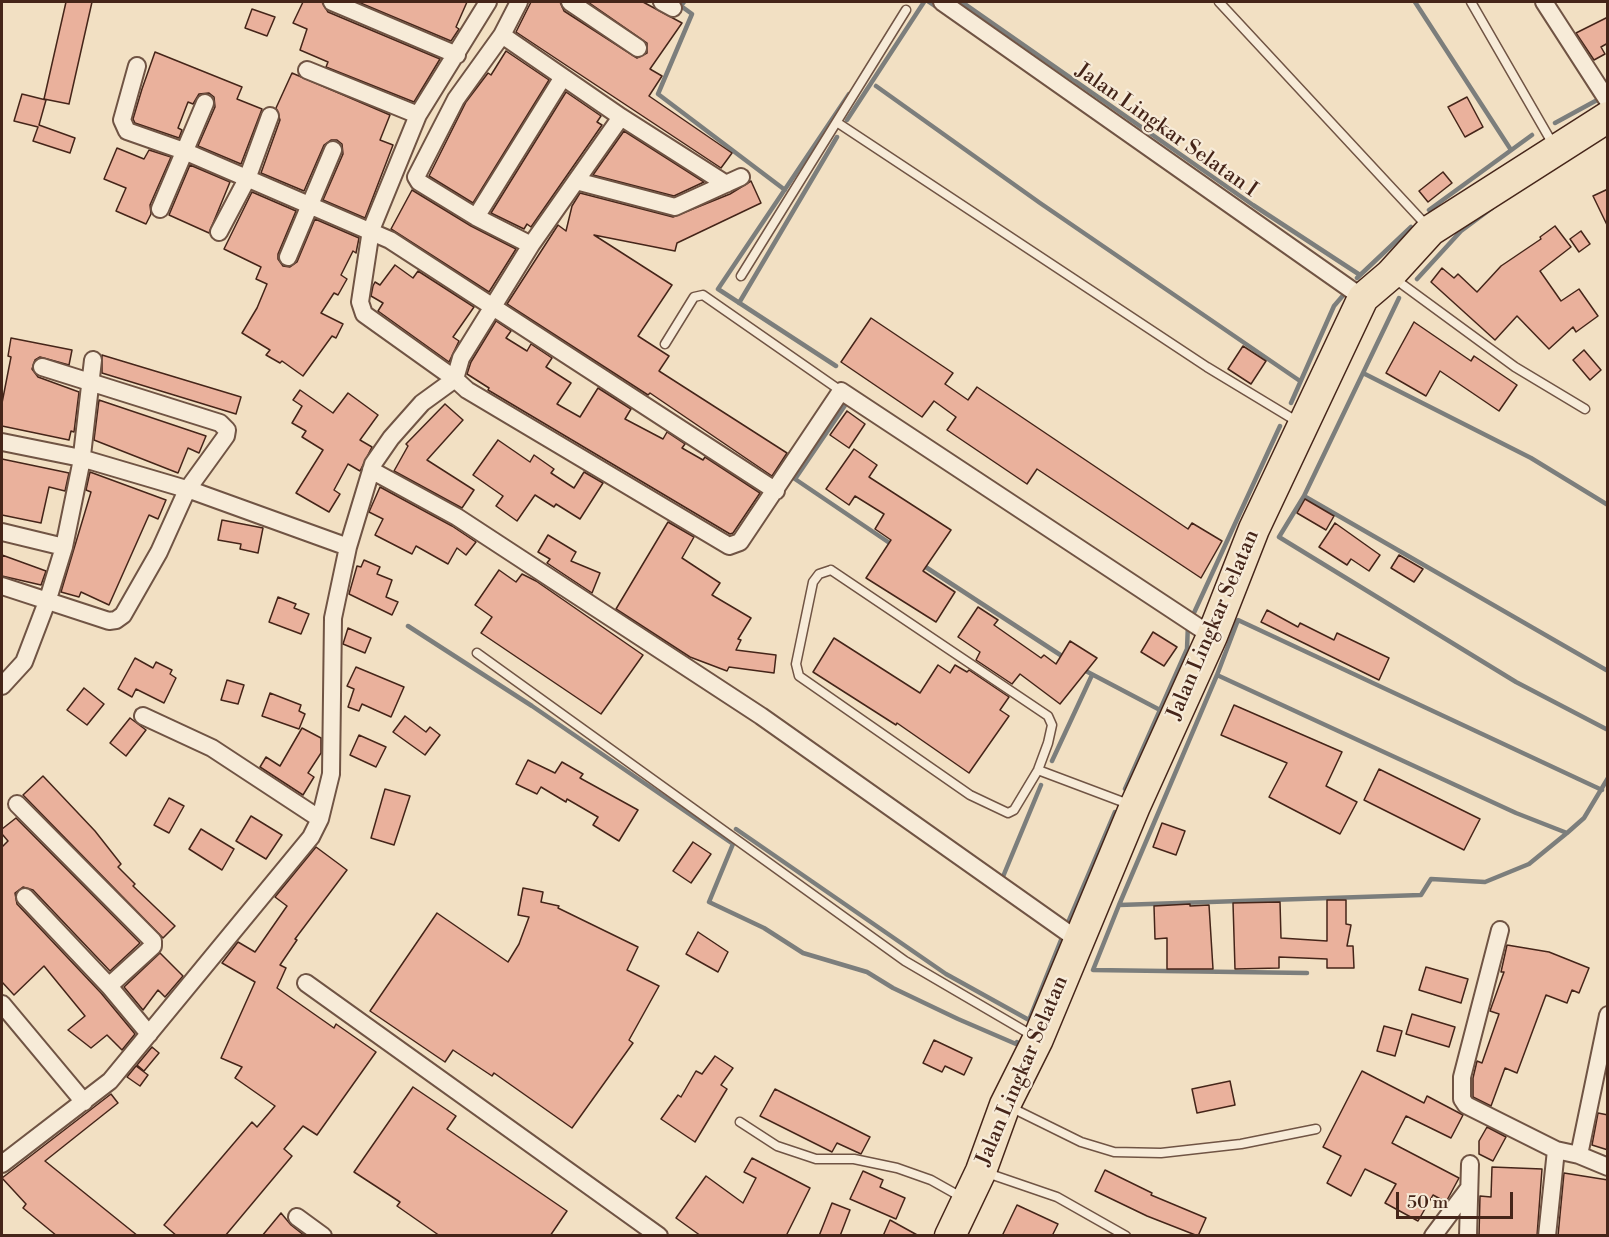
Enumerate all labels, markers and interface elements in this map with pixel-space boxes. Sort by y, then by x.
street label: Jalan Lingkar Selatan I [1070,59,1262,203]
street label: Jalan Lingkar Selatan [1163,526,1265,724]
street label: Jalan Lingkar Selatan [972,972,1074,1170]
scale bar [1399,1180,1516,1218]
text: 50 m [1407,1191,1448,1214]

